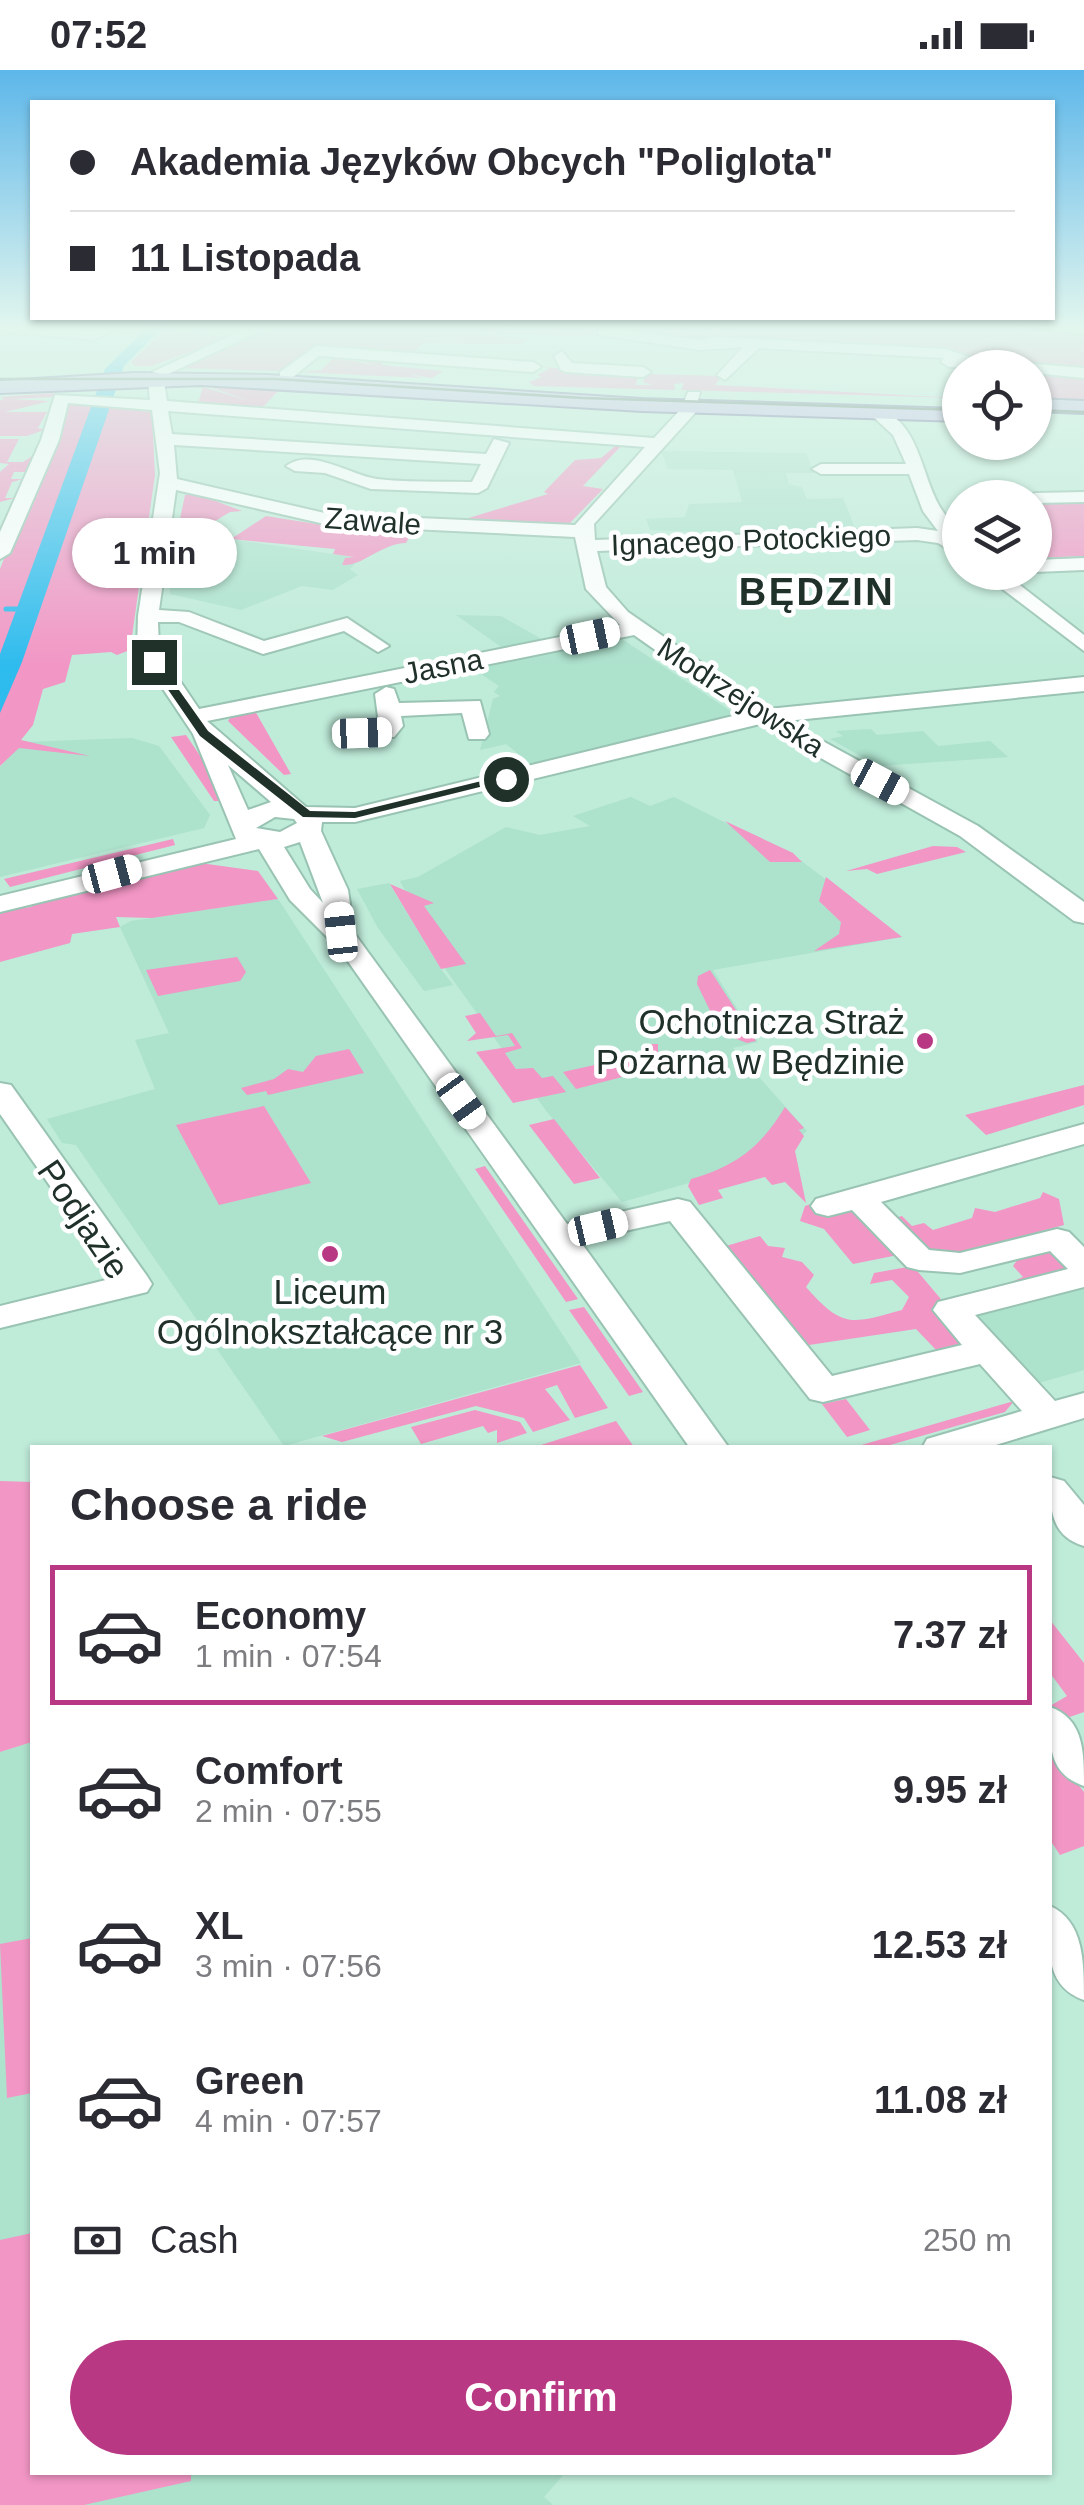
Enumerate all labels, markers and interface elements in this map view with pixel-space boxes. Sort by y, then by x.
text: 07:52 [50,14,147,56]
text: Akademia Języków Obcych "Poliglota" [130,141,833,183]
text: 11 Listopada [130,237,360,279]
map controls [942,350,1052,590]
button: locate [942,350,1052,460]
button: layers [942,480,1052,590]
street label: Zawale [324,501,422,541]
callout: 1 min [72,517,236,587]
street label: Ignacego Potockiego [610,519,892,561]
text: 1 min [113,535,196,571]
district label: BĘDZIN [739,571,895,613]
car [558,615,622,657]
street label: Modrzejowska [652,631,831,763]
route end [132,640,177,685]
street label: Jasna [401,642,486,690]
car [331,717,393,749]
car [846,755,914,809]
route start [484,757,529,802]
car [79,852,145,896]
car [323,901,359,963]
place label: Ochotnicza Straż Pożarna w Będzinie [596,1002,905,1081]
marker: Ochotnicza Straż Pożarna w Będzinie [914,1030,936,1052]
car [431,1068,491,1134]
street label: Podjazie [30,1152,138,1286]
car [565,1206,631,1248]
marker: Liceum Ogólnokształcące nr 3 [319,1243,341,1265]
place label: Liceum Ogólnokształcące nr 3 [157,1272,503,1351]
text: Choose a ride [70,1479,368,1530]
icon: car [75,1590,165,1680]
text: Economy [195,1595,366,1637]
text: 7.37 zł [893,1614,1007,1656]
text: 1 min · 07:54 [195,1638,382,1674]
icon: car [75,1745,165,1835]
text: Comfort [195,1750,343,1792]
text: 9.95 zł [893,1769,1007,1811]
text: 2 min · 07:55 [195,1793,382,1829]
icon: car [75,1900,165,1990]
text: XL [195,1905,244,1947]
text: 12.53 zł [872,1924,1007,1966]
text: 3 min · 07:56 [195,1948,382,1984]
icon: car [75,2055,165,2145]
text: Green [195,2060,305,2102]
text: 11.08 zł [874,2079,1007,2121]
text: 4 min · 07:57 [195,2103,382,2139]
icon: cash [70,2213,125,2268]
text: Cash [150,2219,239,2261]
text: 250 m [923,2222,1012,2258]
button: Confirm [70,2340,1012,2455]

